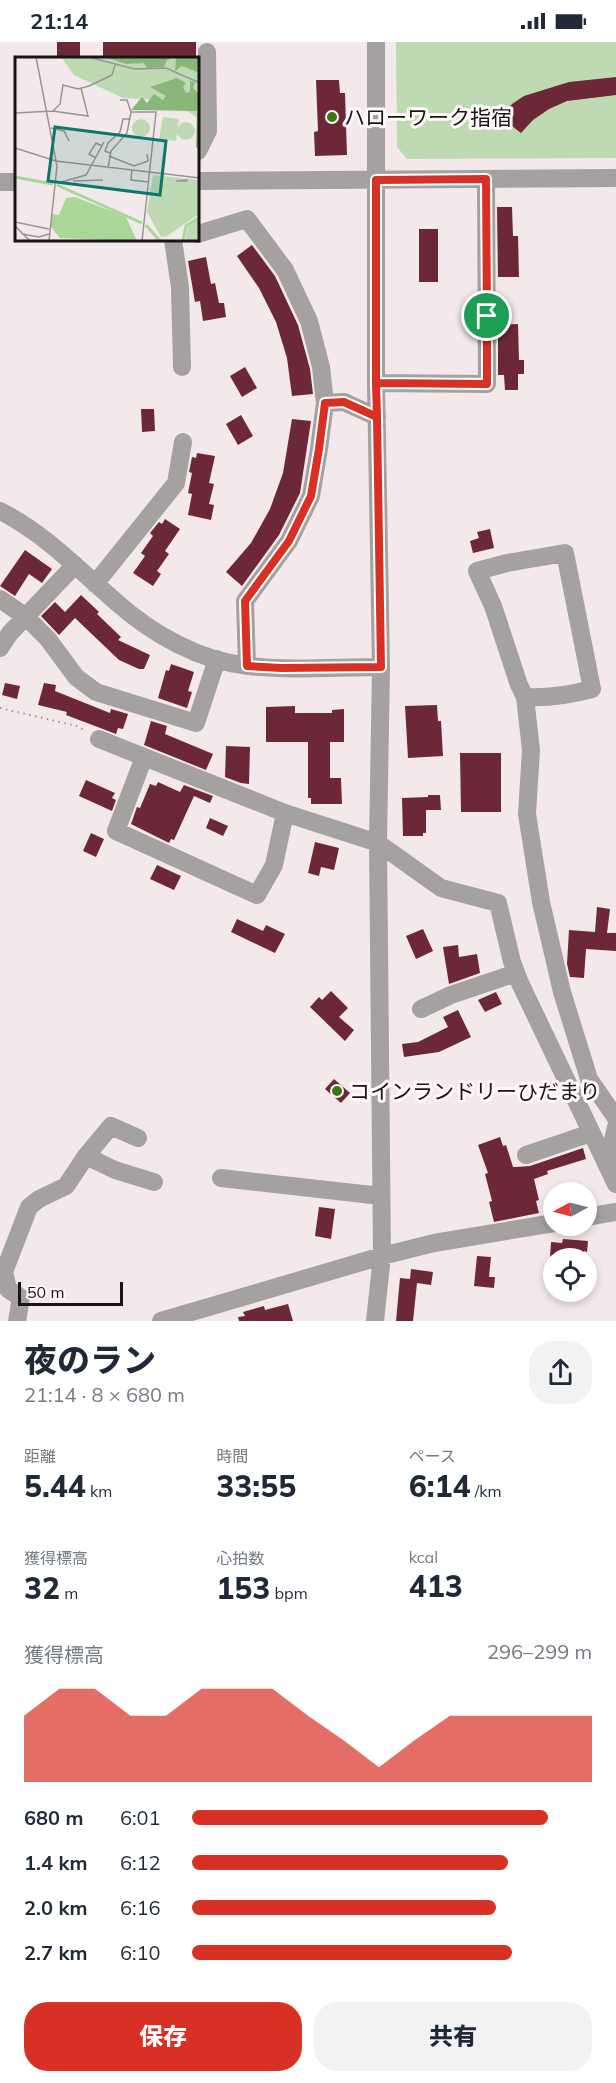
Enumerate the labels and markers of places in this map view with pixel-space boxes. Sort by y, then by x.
place label: ハローワーク指宿 [344,104,512,130]
marker: ハローワーク指宿 [325,110,339,124]
pin [461,290,512,341]
place label: コインランドリーひだまり [349,1078,601,1104]
marker: コインランドリーひだまり [330,1084,344,1098]

